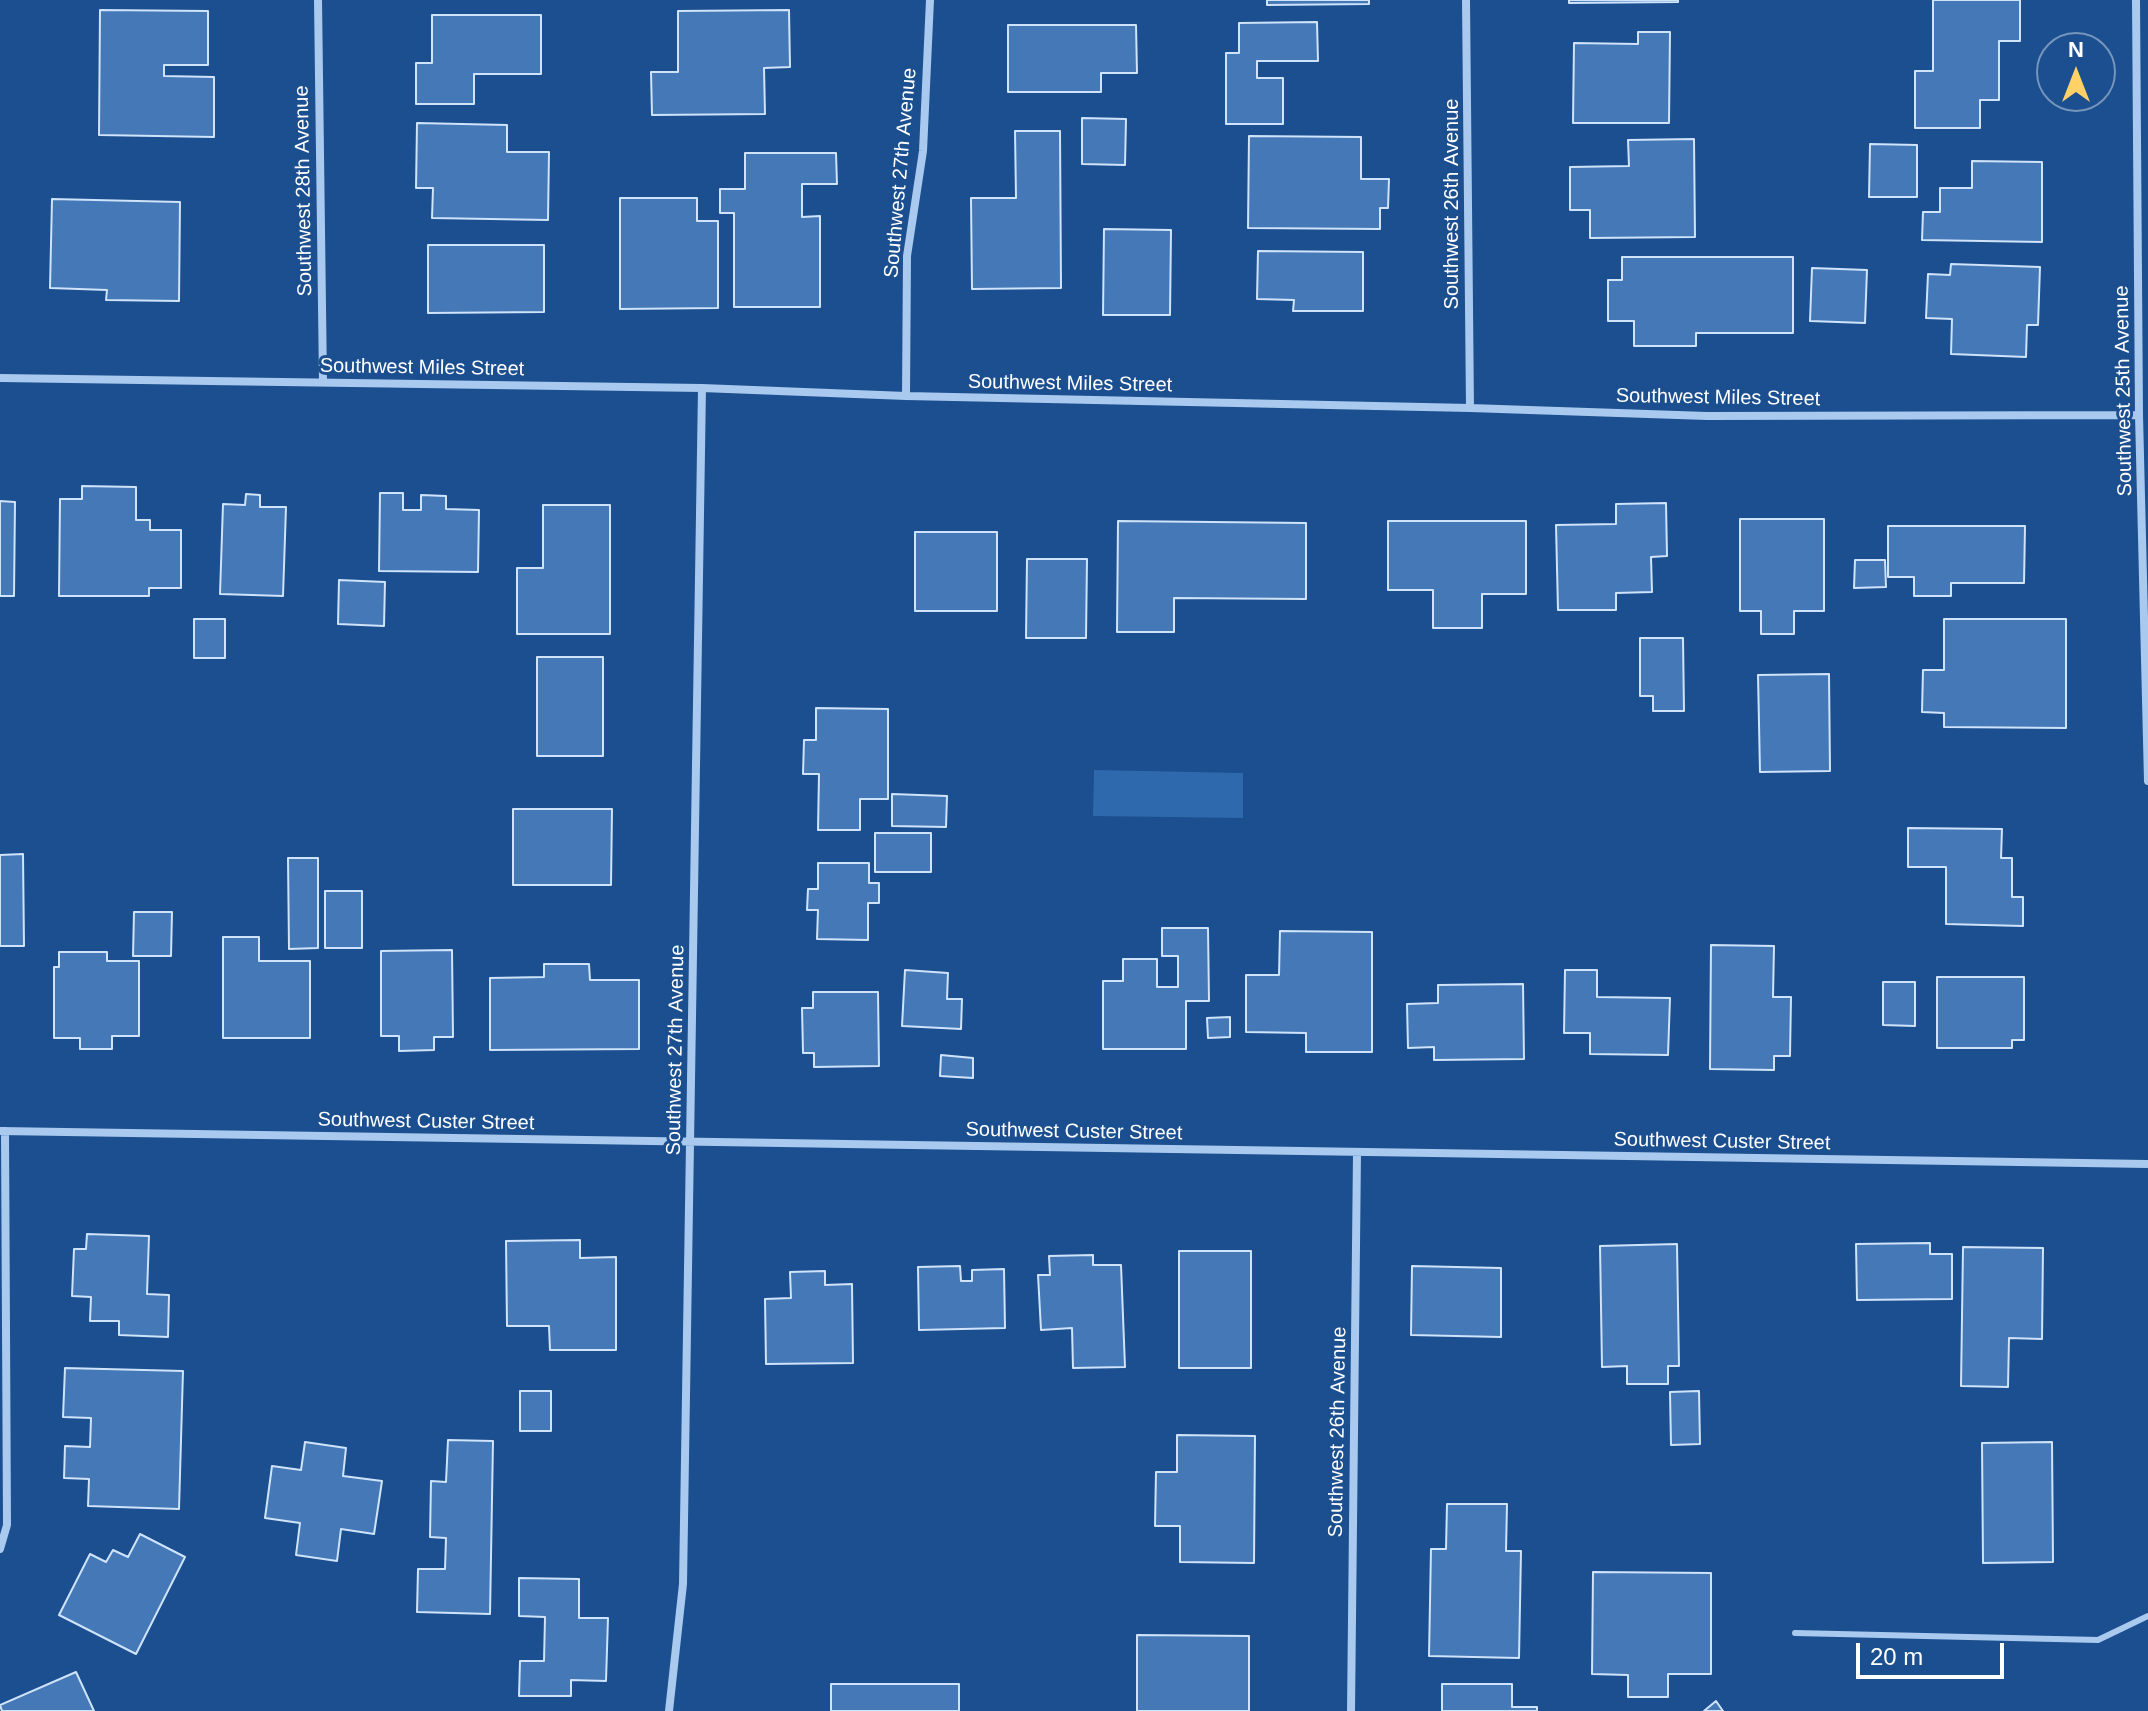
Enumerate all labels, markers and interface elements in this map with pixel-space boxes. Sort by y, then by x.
north arrow [2036,32,2116,112]
text: N [2068,37,2084,62]
street label: Southwest 27th Avenue [880,67,922,279]
street label: Southwest 28th Avenue [290,85,318,297]
street label: Southwest 26th Avenue [1440,99,1464,309]
street label: Southwest 25th Avenue [2110,285,2138,497]
street label: Southwest Miles Street [320,354,524,382]
street label: Southwest Miles Street [968,370,1172,398]
street label: Southwest Miles Street [1616,384,1820,412]
street label: Southwest 27th Avenue [662,944,690,1156]
street label: Southwest Custer Street [317,1108,535,1136]
street label: Southwest Custer Street [965,1118,1183,1146]
street label: Southwest Custer Street [1613,1128,1831,1156]
street label: Southwest 26th Avenue [1324,1326,1352,1538]
scale bar [1860,1627,2008,1677]
text: 20 m [1870,1643,1923,1670]

